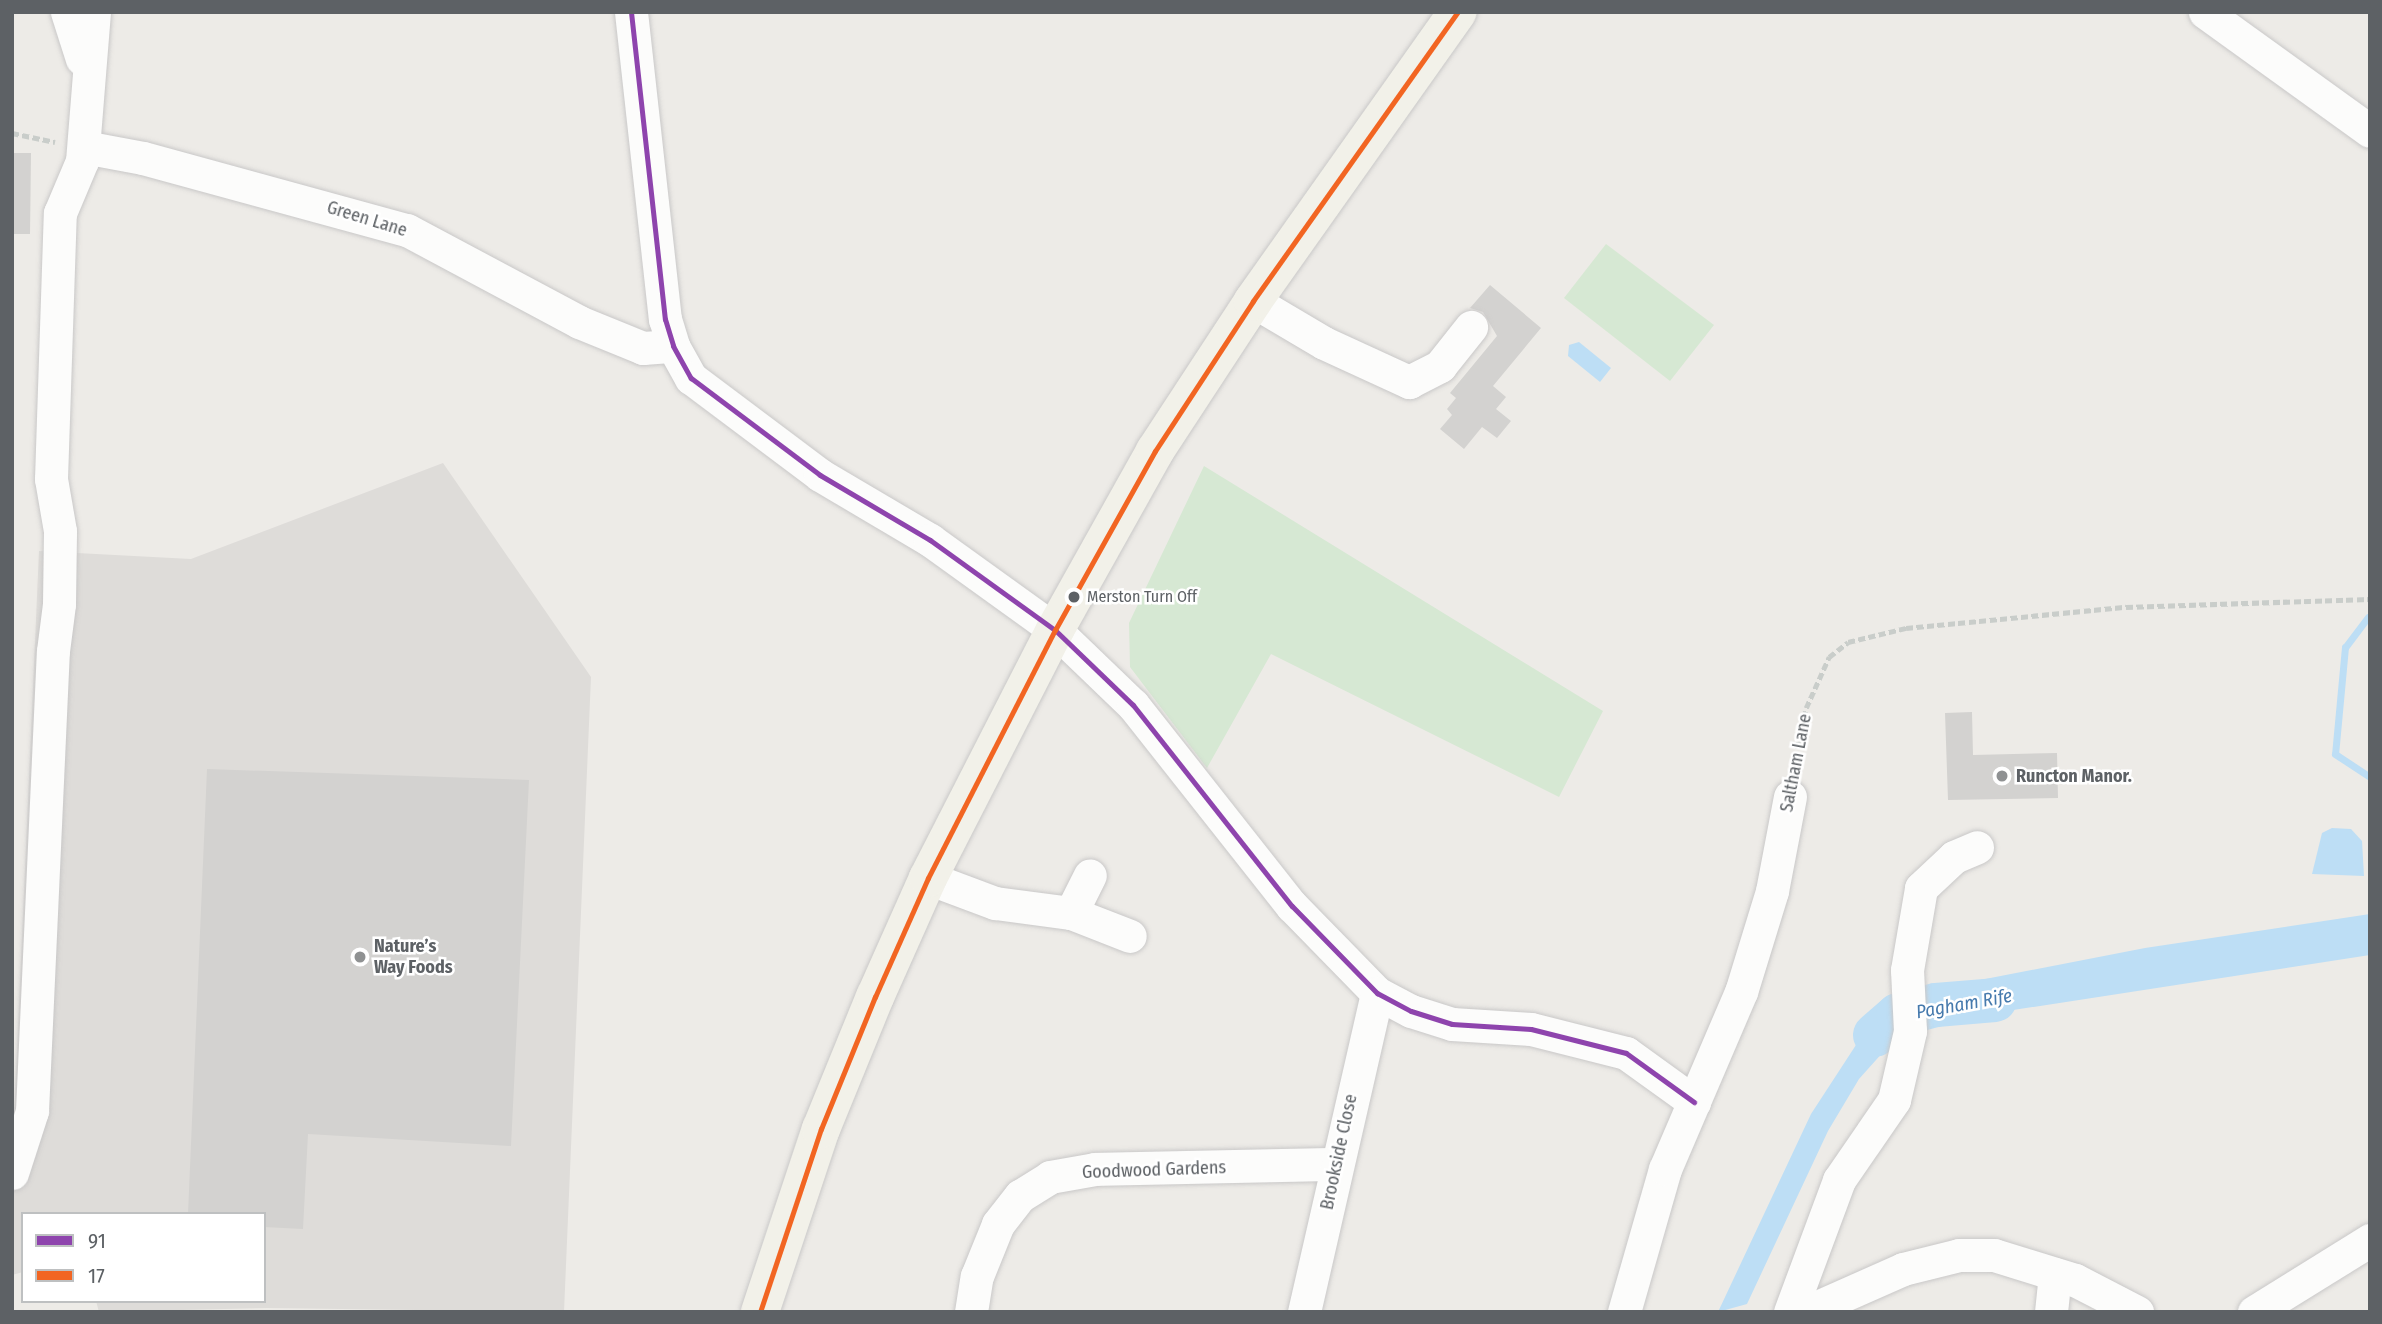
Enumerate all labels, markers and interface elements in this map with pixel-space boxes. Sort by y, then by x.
street label: Green Lane [324,197,410,241]
place label: Merston Turn Off [1087,587,1197,607]
marker: Merston Turn Off [1067,590,1081,604]
street label: Saltham Lane [1776,712,1816,814]
place label: Runcton Manor. [2016,765,2132,787]
marker: Runcton Manor. [1994,768,2010,784]
place label: Nature’s Way Foods [374,936,453,978]
marker: Nature’s Way Foods [352,949,368,965]
water label: Pagham Rife [1914,984,2014,1024]
street label: Brookside Close [1316,1092,1362,1212]
street label: Goodwood Gardens [1082,1157,1226,1183]
legend [21,1212,266,1303]
text: 91 [88,1228,106,1254]
text: 17 [88,1263,105,1289]

